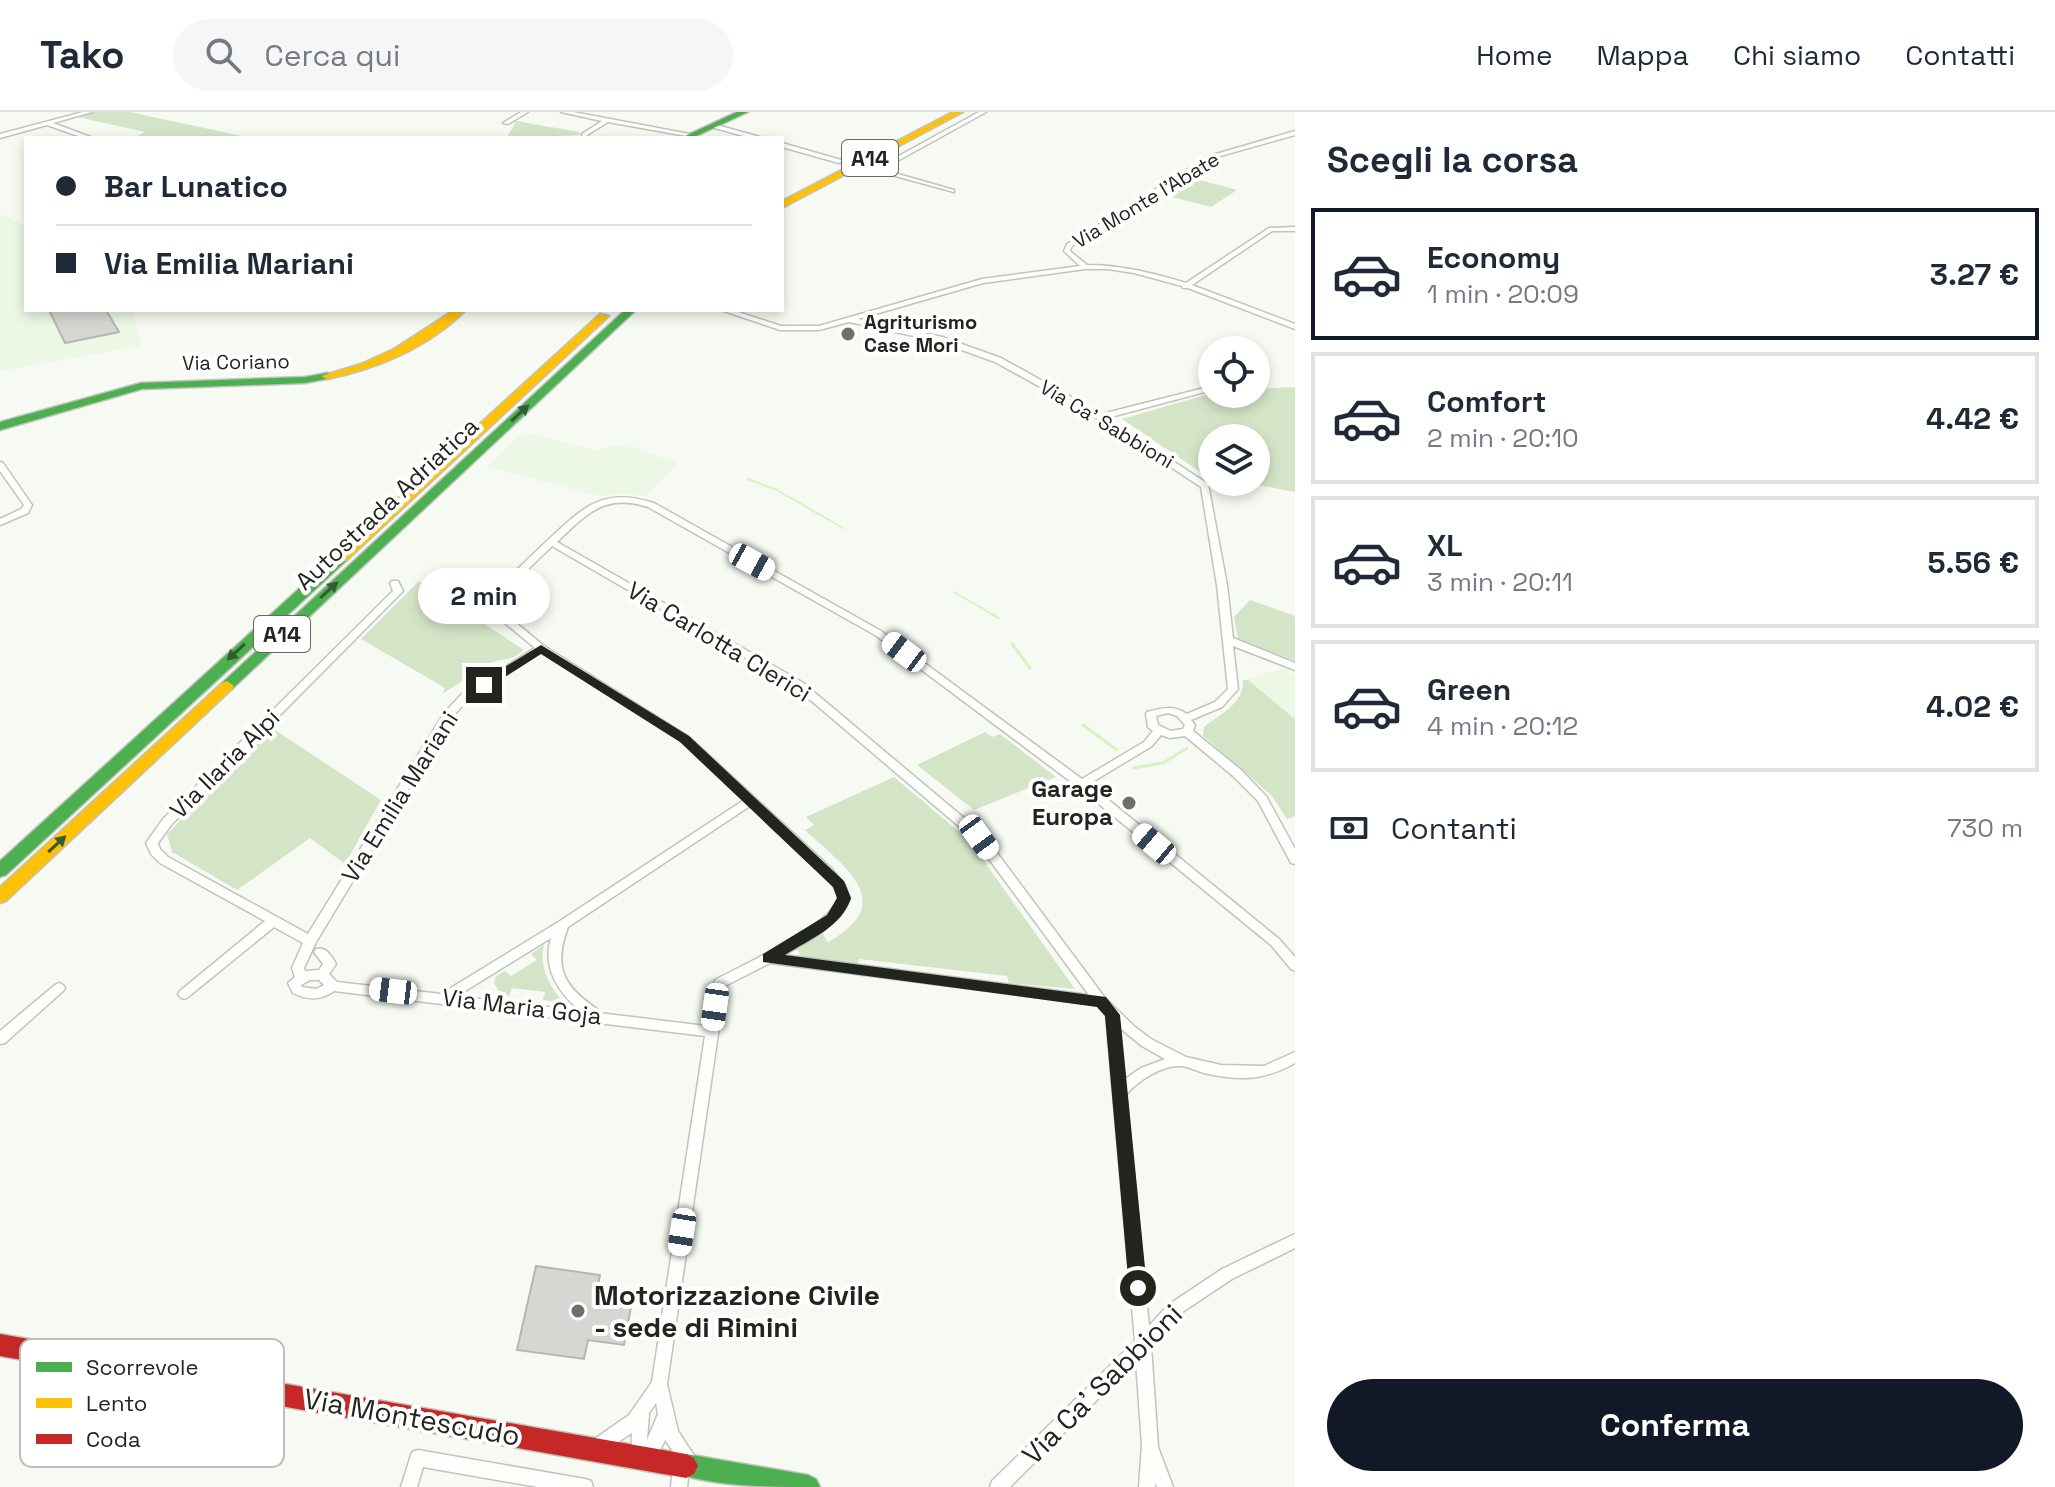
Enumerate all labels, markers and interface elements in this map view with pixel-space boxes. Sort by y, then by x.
search box [173,19,733,91]
text: Tako [40,31,125,79]
icon: search [201,33,245,77]
text: Cerca qui [265,36,400,75]
text: Home [1476,37,1552,73]
text: Mappa [1596,37,1689,73]
text: Chi siamo [1733,37,1861,73]
text: Contatti [1905,37,2015,73]
text: Scegli la corsa [1327,137,1578,183]
road number: A14 [842,140,898,176]
street label: Via Monte l'Abate [1068,146,1224,254]
text: Bar Lunatico [104,167,288,206]
icon: car [1331,238,1403,310]
text: Economy [1427,238,1560,277]
text: Via Emilia Mariani [104,244,354,283]
text: 3.27 € [1930,255,2019,294]
text: 1 min · 20:09 [1427,277,1579,311]
place label: Agriturismo Case Mori [864,309,977,358]
marker: Agriturismo Case Mori [839,325,857,343]
map controls [1198,336,1270,496]
button: locate [1198,336,1270,408]
street label: Via Coriano [182,348,290,376]
street label: Via Ca' Sabbioni [1035,374,1179,474]
icon: car [1331,382,1403,454]
text: Comfort [1427,382,1546,421]
text: 4.42 € [1926,399,2019,438]
one-way arrow [510,404,529,422]
street label: Autostrada Adriatica [289,410,485,597]
text: 2 min · 20:10 [1427,421,1579,455]
button: layers [1198,424,1270,496]
icon: car [1331,526,1403,598]
text: XL [1427,526,1463,565]
car [725,540,779,584]
text: 5.56 € [1928,543,2019,582]
text: 3 min · 20:11 [1427,565,1573,599]
callout: 2 min [418,569,550,625]
street label: Via Carlotta Clerici [622,574,817,709]
text: 2 min [450,579,518,613]
one-way arrow [320,582,339,600]
road number: A14 [254,616,310,652]
car [878,628,930,676]
one-way arrow [227,643,246,661]
route end [466,667,502,703]
icon: car [1331,670,1403,742]
text: Green [1427,670,1511,709]
text: 4.02 € [1926,687,2019,726]
street label: Via Ilaria Alpi [163,702,286,825]
street label: Via Emilia Mariani [334,705,465,888]
text: 4 min · 20:12 [1427,709,1578,743]
place label: Garage Europa [1031,773,1113,832]
marker: Garage Europa [1120,794,1138,812]
icon: cash [1327,806,1371,850]
text: Contanti [1391,809,1517,848]
car [955,811,1003,863]
text: 730 m [1947,811,2023,845]
car [1128,819,1180,869]
one-way arrow [47,835,66,853]
car [368,976,418,1006]
street label: Via Maria Goja [440,981,604,1032]
car [700,982,730,1032]
car [666,1206,698,1258]
route start [1120,1270,1156,1306]
place label: Motorizzazione Civile - sede di Rimini [594,1277,880,1345]
street label: Via Ca' Sabbioni [1014,1296,1190,1472]
marker: Motorizzazione Civile - sede di Rimini [569,1302,587,1320]
legend [20,1339,284,1467]
text: Scorrevole [86,1353,198,1381]
button: Conferma [1327,1379,2023,1471]
street label: Via Montescudo [301,1380,523,1454]
text: Lento [86,1389,147,1417]
text: Coda [86,1425,141,1453]

